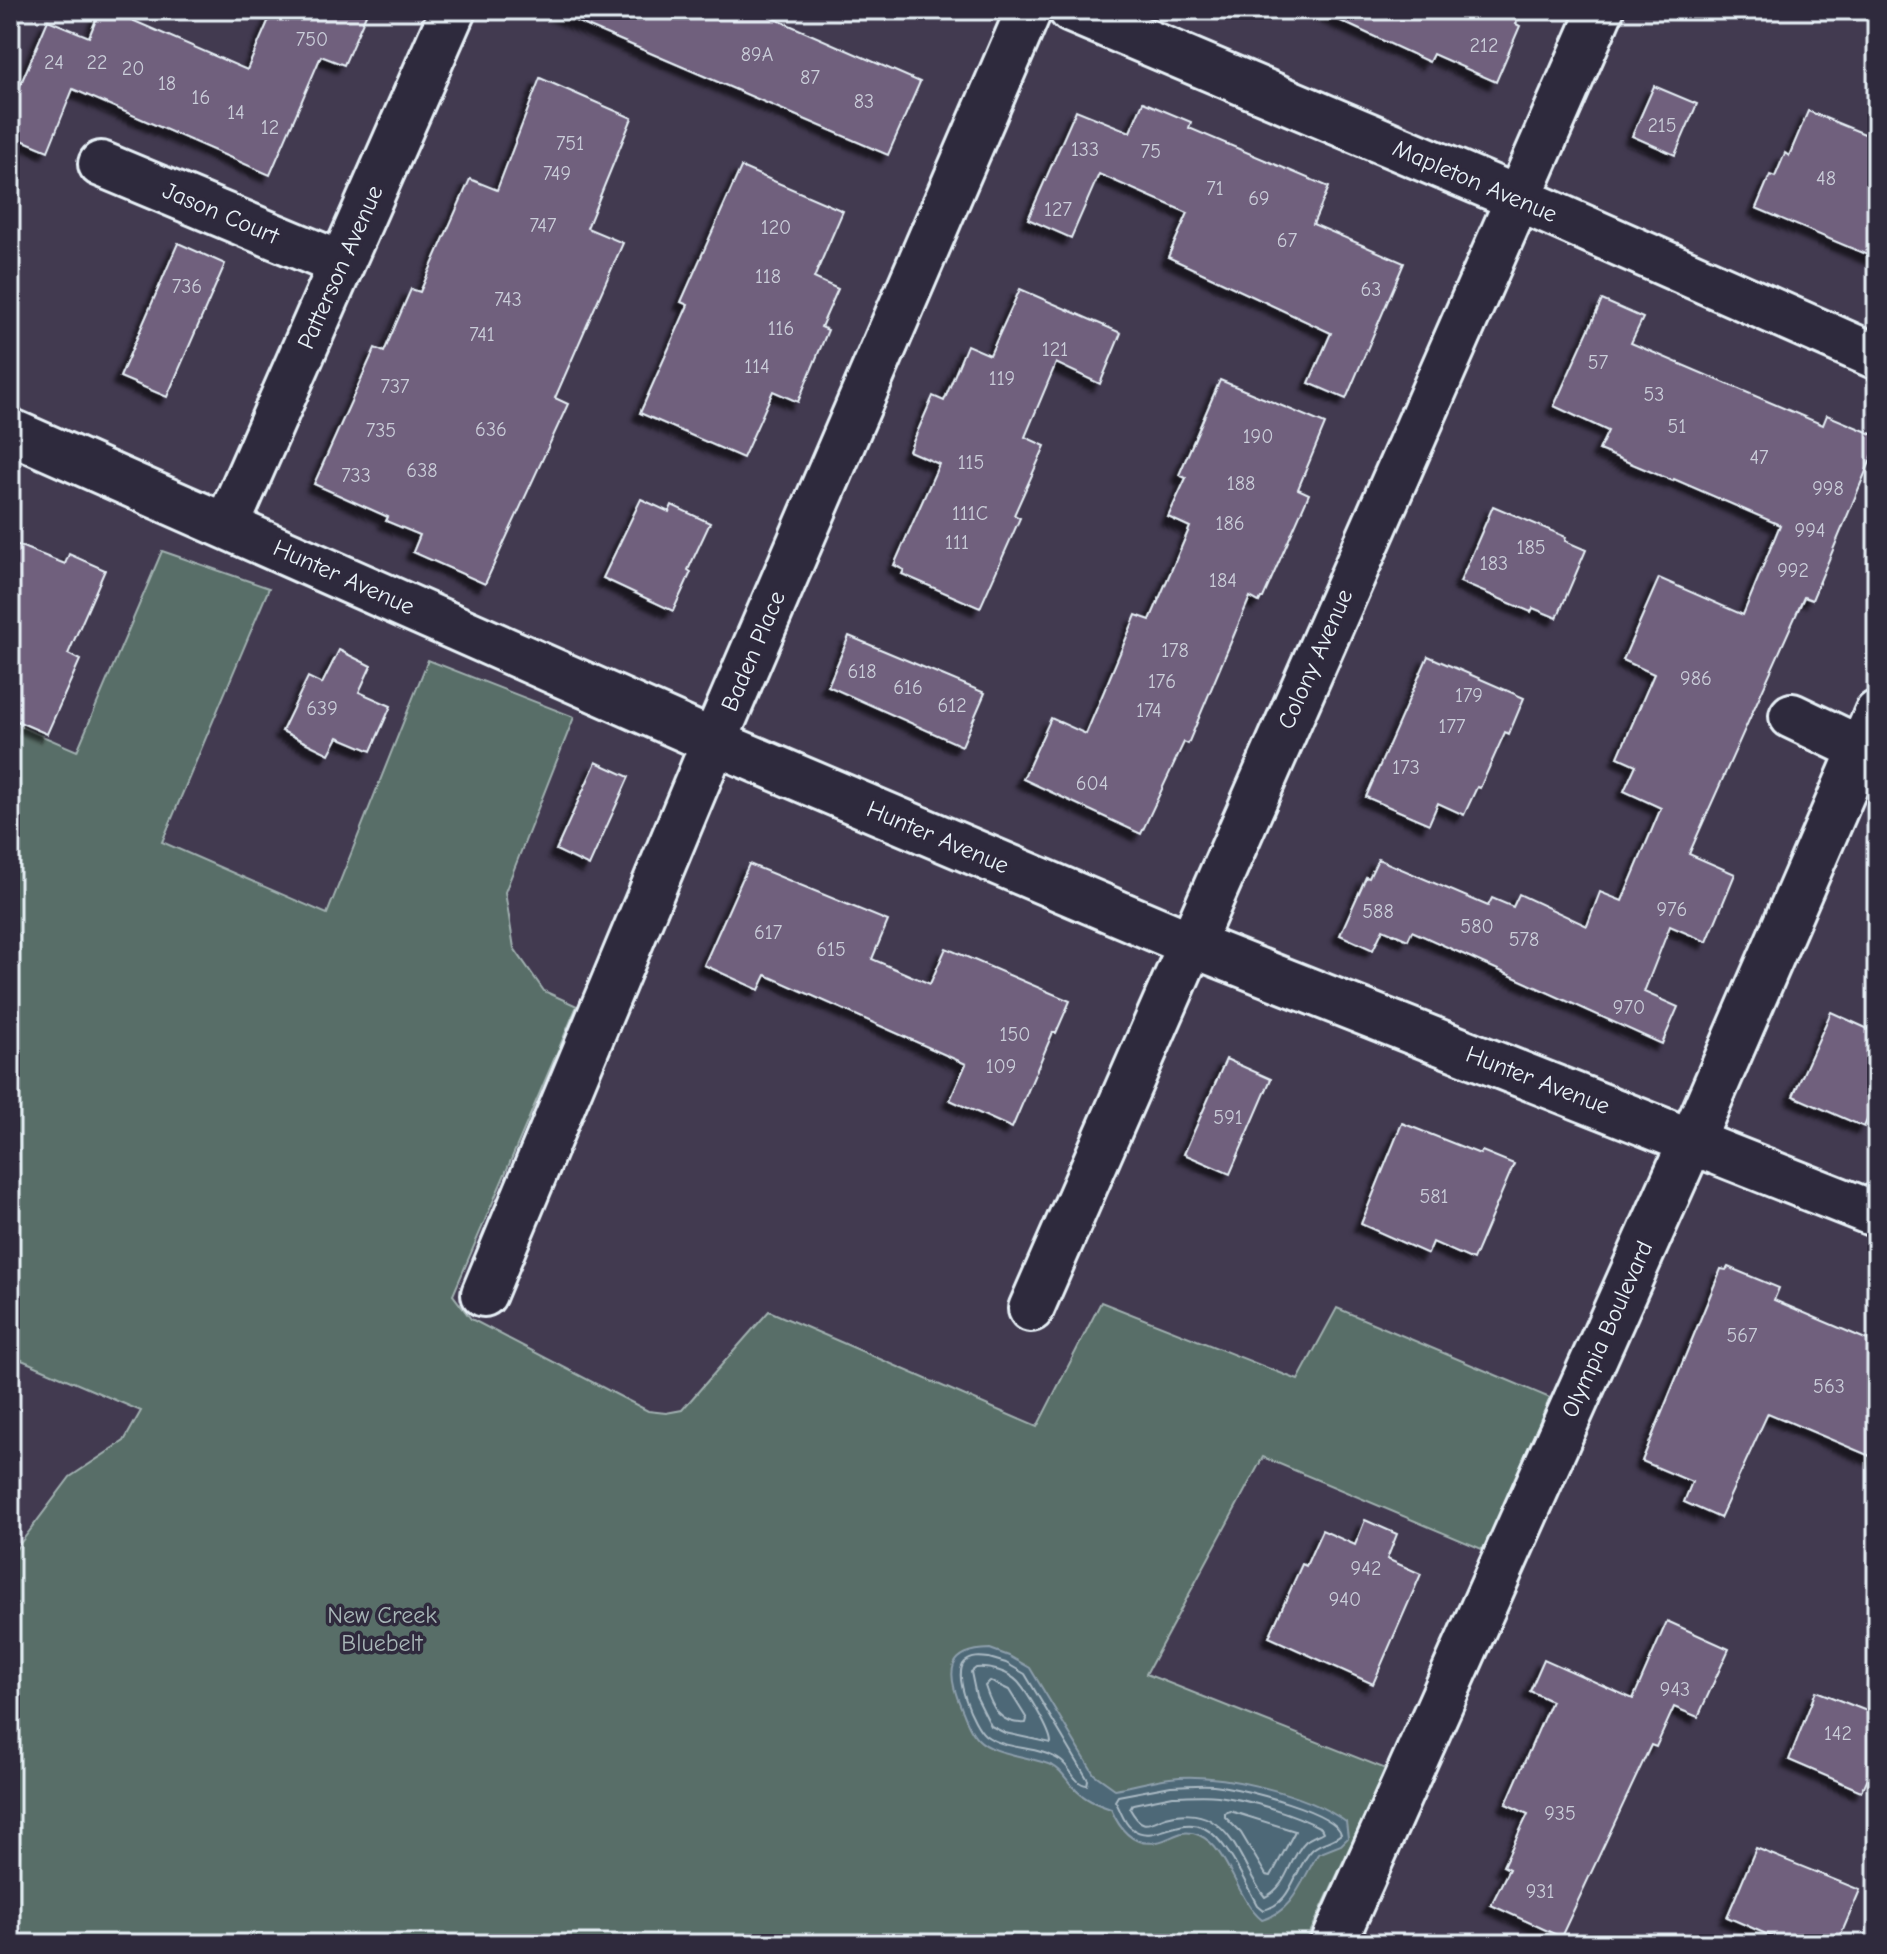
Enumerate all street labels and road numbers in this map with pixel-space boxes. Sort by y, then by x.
street label: Mapleton Avenue [1389,134,1561,228]
street label: Jason Court [159,176,284,250]
street label: Patterson Avenue [291,181,389,353]
street label: Hunter Avenue [269,533,419,621]
street label: Colony Avenue [1272,585,1358,733]
street label: Baden Place [715,587,791,715]
street label: Hunter Avenue [863,794,1013,880]
street label: Hunter Avenue [1462,1040,1614,1120]
street label: Olympia Boulevard [1555,1236,1659,1422]

